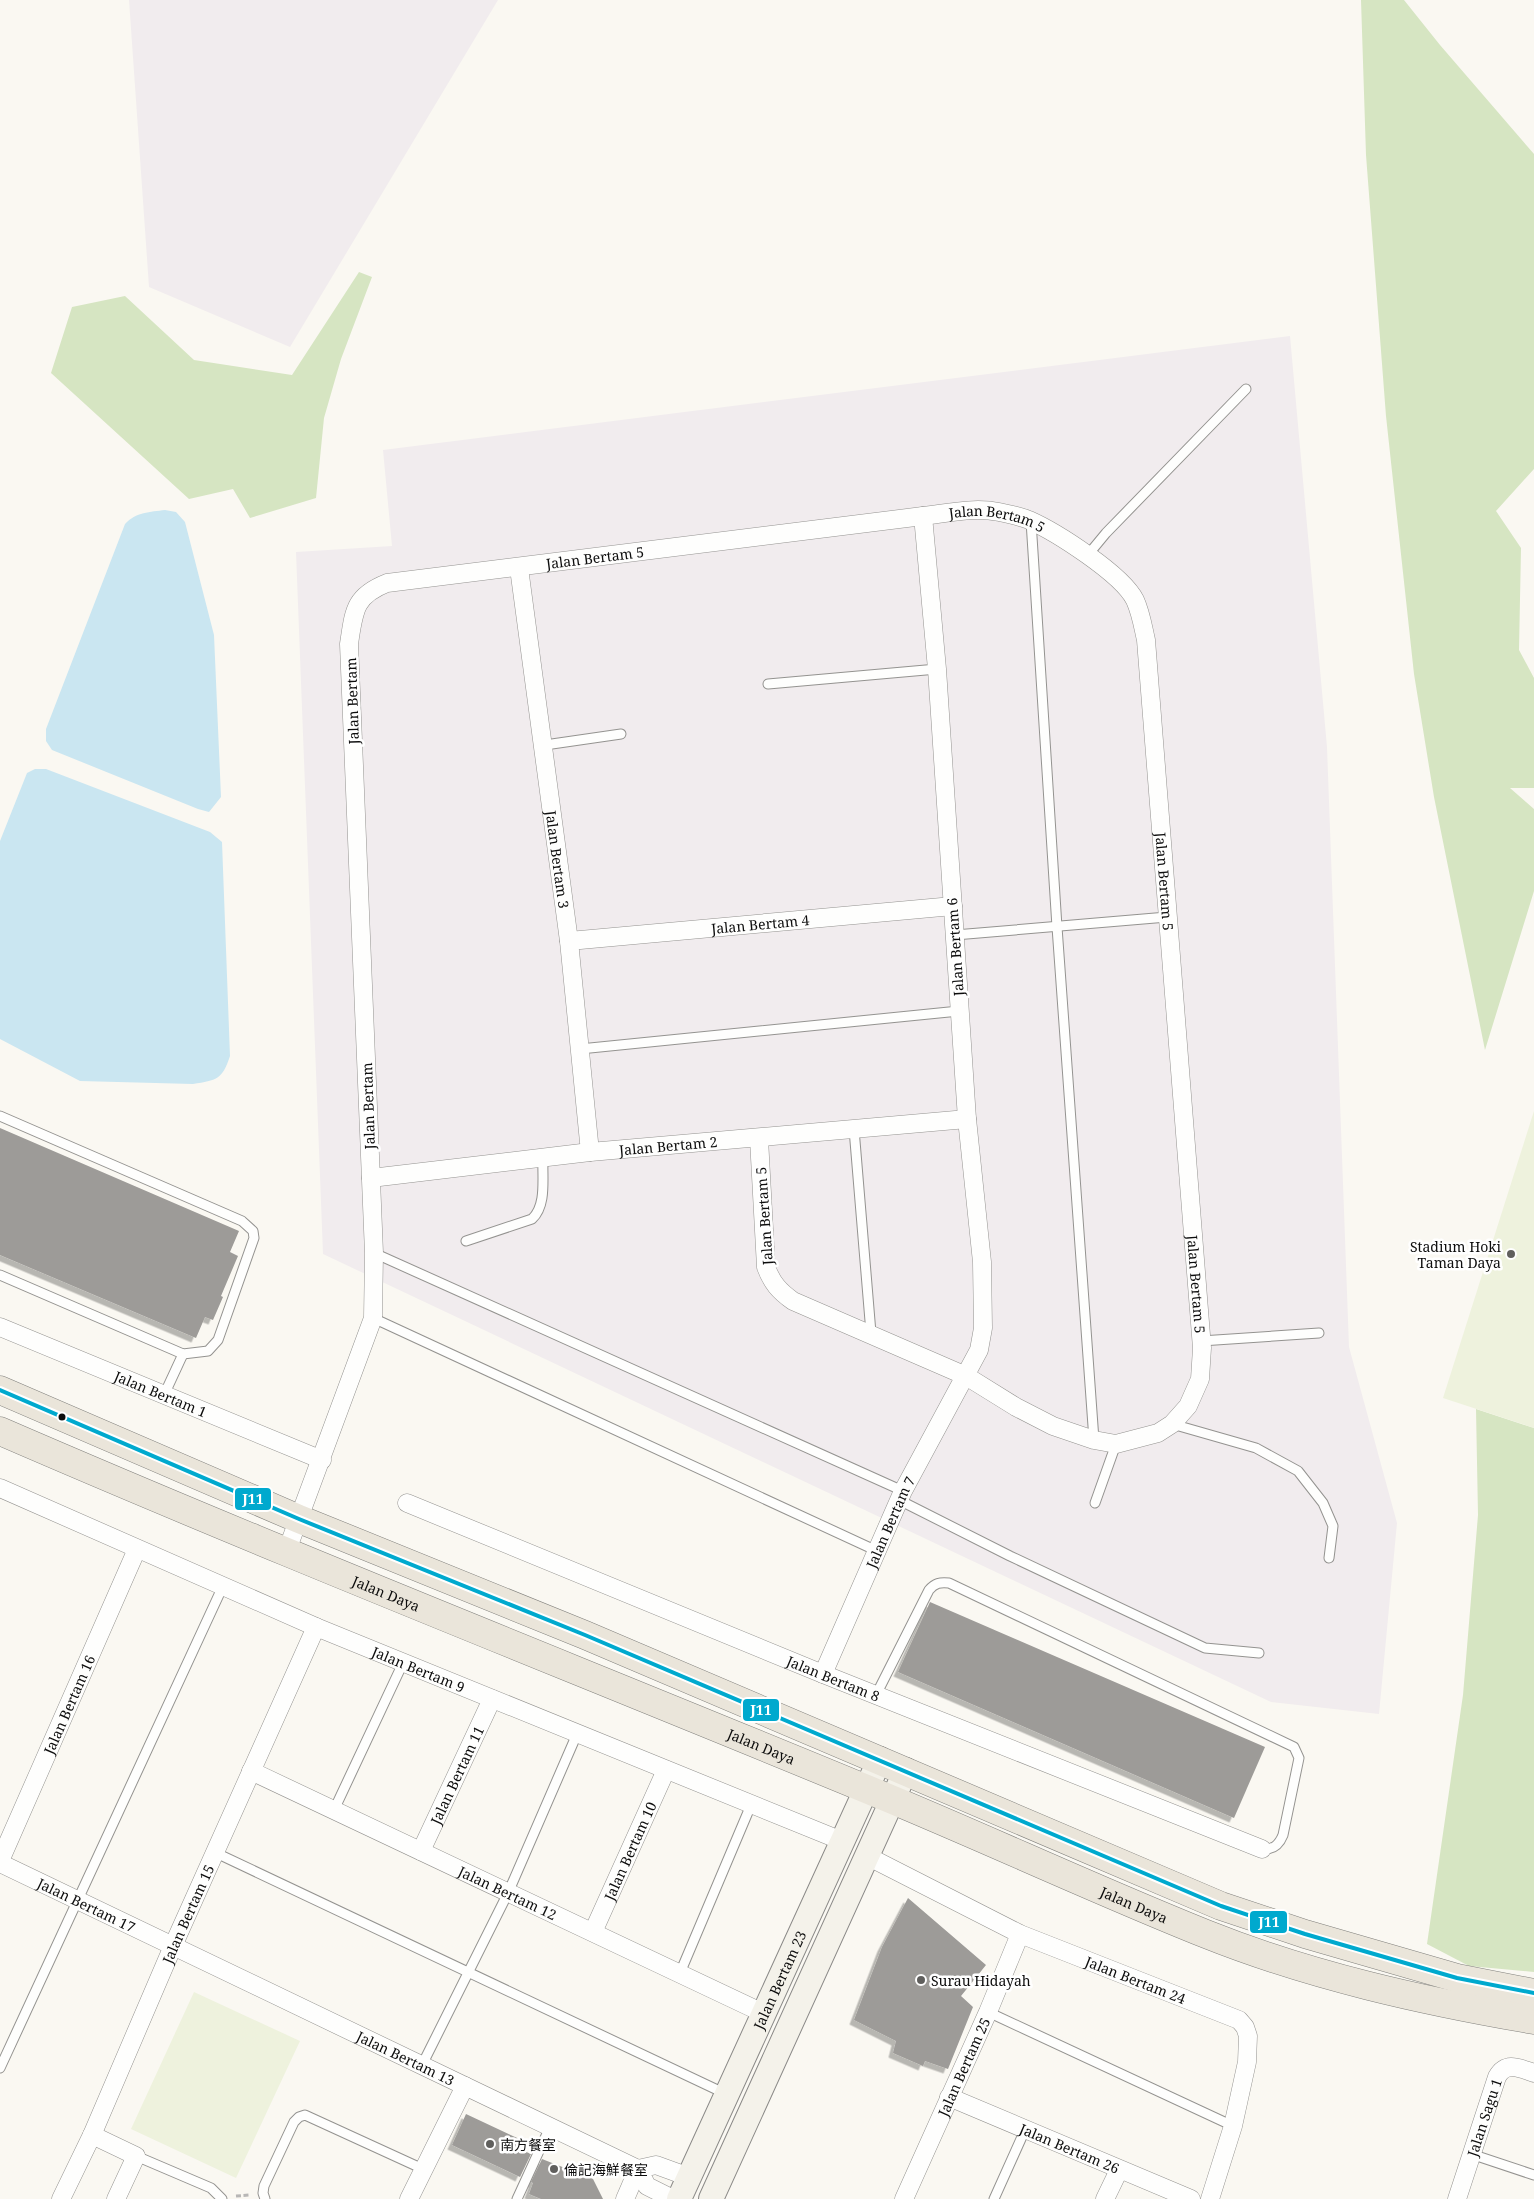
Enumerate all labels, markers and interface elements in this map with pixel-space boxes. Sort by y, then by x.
street label: Jalan Bertam 5 [947,501,1049,536]
street label: Jalan Bertam 5 [544,541,645,573]
street label: Jalan Bertam [341,657,363,746]
street label: Jalan Bertam 3 [542,808,574,910]
street label: Jalan Bertam 5 [1152,830,1178,931]
street label: Jalan Bertam 6 [942,897,968,998]
street label: Jalan Bertam 4 [709,910,810,938]
street label: Jalan Bertam [357,1062,379,1151]
street label: Jalan Bertam 2 [617,1131,718,1159]
street label: Jalan Bertam 5 [751,1166,777,1267]
street label: Jalan Bertam 5 [1184,1233,1210,1334]
place label: Stadium Hoki Taman Daya [1410,1237,1502,1272]
marker: Stadium Hoki Taman Daya [1505,1248,1517,1260]
street label: Jalan Bertam 1 [111,1365,210,1421]
unlabelled marker [57,1412,67,1422]
street label: Jalan Bertam 7 [861,1473,919,1572]
line badge: J11 [234,1487,272,1511]
text: J11 [241,1489,264,1508]
street label: Jalan Daya [349,1570,423,1615]
street label: Jalan Bertam 9 [368,1641,468,1696]
street label: Jalan Bertam 8 [783,1650,883,1705]
street label: Jalan Bertam 16 [38,1652,99,1758]
line badge: J11 [742,1698,780,1722]
text: J11 [749,1700,772,1719]
street label: Jalan Bertam 11 [425,1723,488,1828]
street label: Jalan Daya [724,1723,798,1768]
street label: Jalan Bertam 10 [599,1798,660,1904]
street label: Jalan Bertam 15 [157,1861,218,1967]
street label: Jalan Bertam 12 [455,1861,560,1924]
street label: Jalan Bertam 17 [34,1873,139,1936]
street label: Jalan Daya [1097,1881,1171,1927]
line badge: J11 [1249,1910,1288,1934]
text: J11 [1257,1912,1280,1931]
street label: Jalan Bertam 23 [748,1927,810,2033]
street label: Jalan Bertam 24 [1082,1951,1189,2008]
place label: Surau Hidayah [931,1971,1031,1990]
marker: Surau Hidayah [915,1974,927,1986]
street label: Jalan Bertam 25 [933,2014,994,2120]
street label: Jalan Bertam 13 [353,2026,458,2089]
street label: Jalan Sagu 1 [1462,2076,1505,2160]
street label: Jalan Bertam 26 [1016,2118,1123,2177]
place label: 南方餐室 [500,2135,556,2154]
marker: 南方餐室 [484,2138,496,2150]
place label: 倫記海鮮餐室 [564,2160,648,2179]
marker: 倫記海鮮餐室 [548,2163,560,2175]

